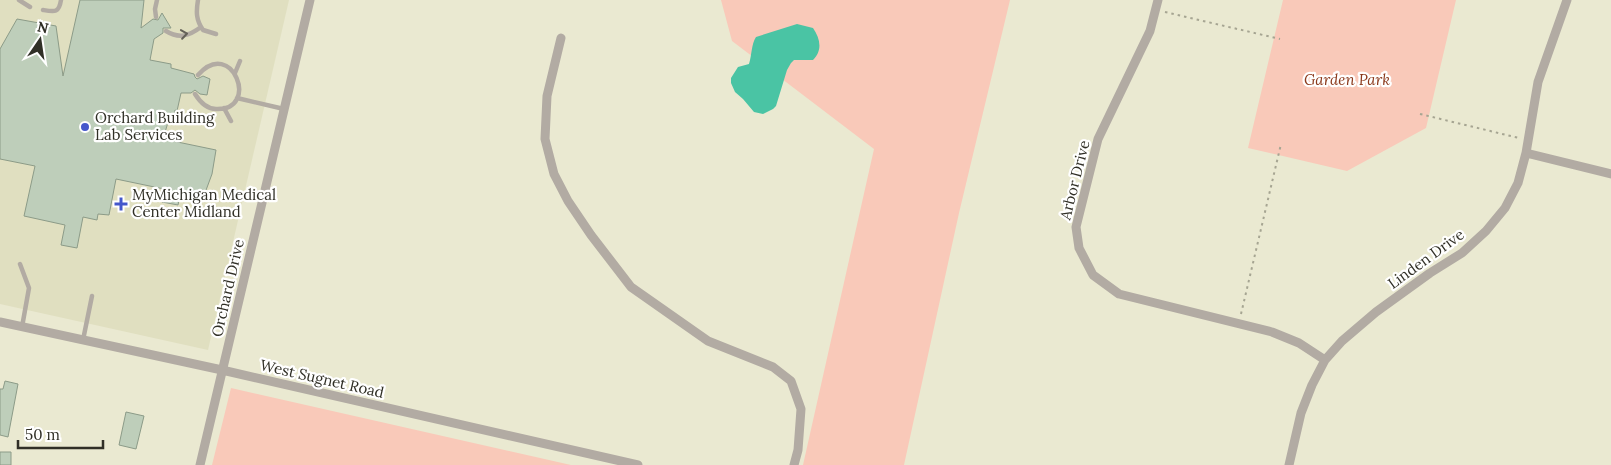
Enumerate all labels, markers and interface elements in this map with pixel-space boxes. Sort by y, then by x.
north arrow [15,15,65,65]
text: N [36,17,50,37]
one-way arrow [180,29,188,40]
park label: Garden Park [1304,70,1390,89]
place label: Orchard Building Lab Services [95,108,215,144]
marker: Orchard Building Lab Services [79,121,91,133]
street label: Arbor Drive [1055,138,1094,223]
place label: MyMichigan Medical Center Midland [132,185,276,221]
marker: MyMichigan Medical Center Midland [114,197,128,211]
street label: Linden Drive [1384,225,1468,293]
street label: Orchard Drive [207,237,248,339]
street label: West Sugnet Road [258,355,386,402]
scale bar [18,418,102,450]
text: 50 m [25,425,60,444]

